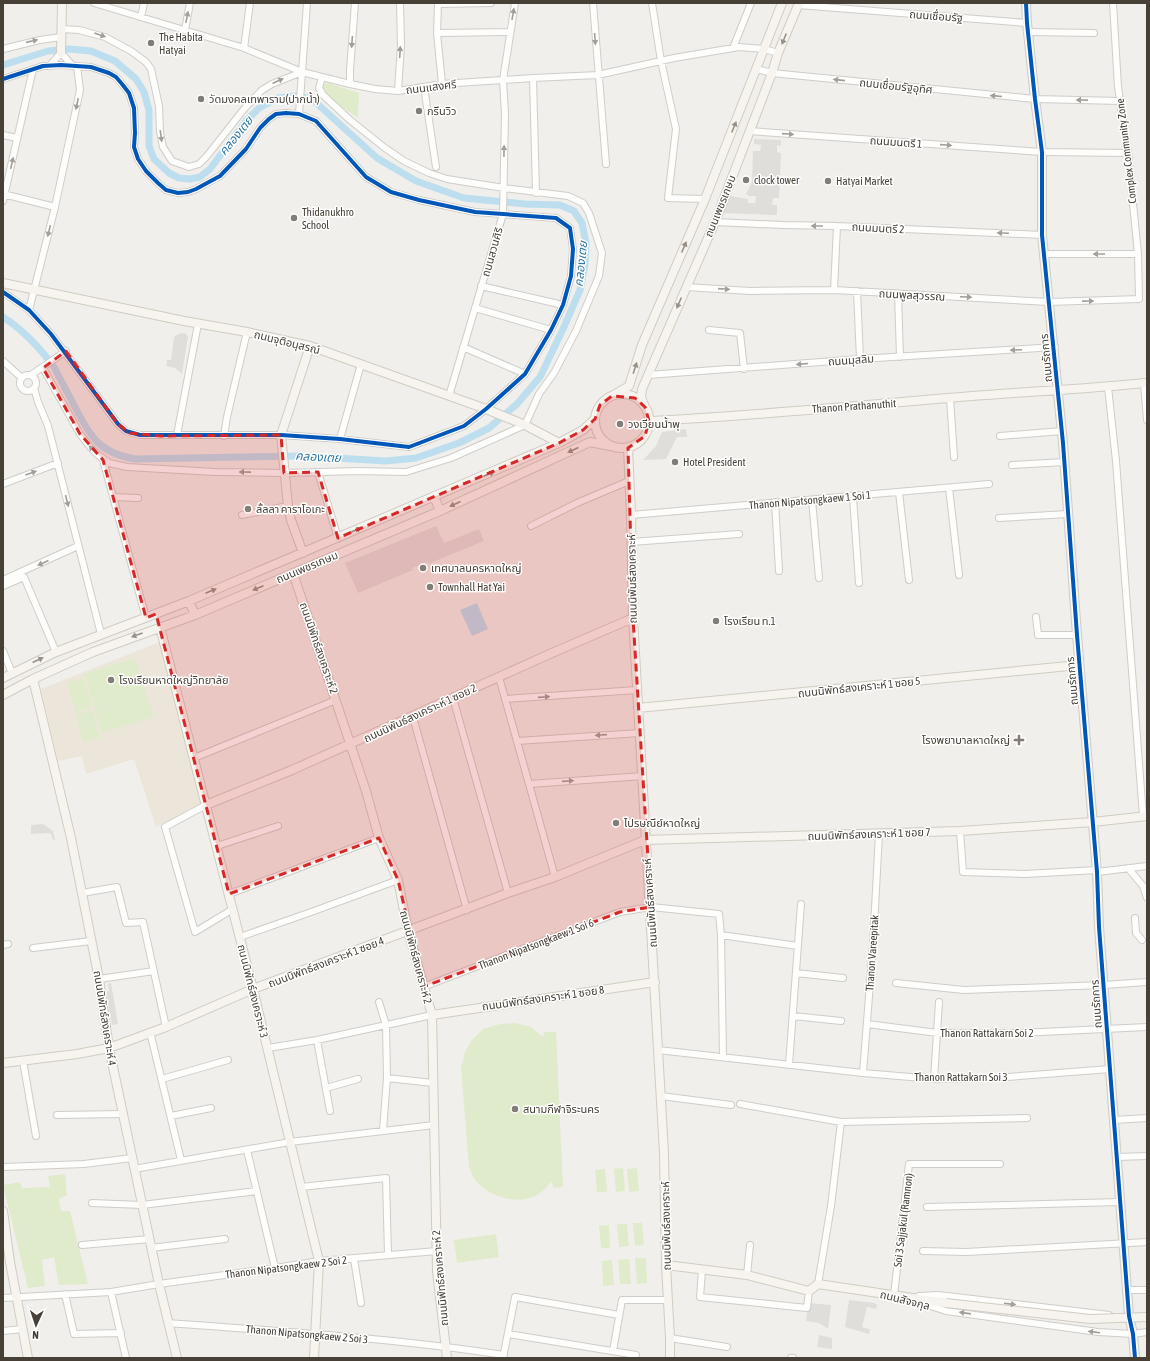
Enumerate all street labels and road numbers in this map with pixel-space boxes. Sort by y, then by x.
street label: ถนนเชื่อมรัฐ [909,6,963,24]
street label: ถนนเชื่อมรัฐอุทิศ [859,74,934,97]
street label: ถนนเเสงศรี [405,78,458,96]
street label: Complex Community Zone [1114,98,1138,204]
street label: ถนนมนตรี 1 [869,134,923,150]
street label: ถนนเพชรเกษม [702,173,738,239]
street label: ถนนมนตรี 2 [851,221,905,235]
street label: ถนนสวนศิริ [479,225,505,278]
street label: ถนนพูลสุวรรณ [878,287,946,304]
street label: ถนนจุติอนุสรณ์ [252,328,321,357]
street label: ถนนรัถการ [1038,333,1054,383]
street label: ถนนมุสลิม [828,352,875,369]
street label: Thanon Prathanuthit [811,397,897,415]
street label: Thanon Nipatsongkaew 1 Soi 1 [748,489,872,511]
street label: ถนนนิพันธ์สงเคราะห์ [625,534,639,624]
street label: ถนนเพชรเกษม [274,549,340,585]
street label: ถนนนิพัทธ์สงเคราะห์ 2 [298,601,340,695]
street label: ถนนรัถการ [1064,656,1080,706]
street label: ถนนนิพัทธ์สงเคราะห์ 1 ซอย 5 [797,675,921,699]
street label: ถนนนิพันธ์สงเคราะห์ 1 ซอย 2 [362,682,478,744]
street label: ถนนนิพัทธ์สงเคราะห์ 1 ซอย 7 [807,826,931,842]
street label: ถนนนิพันธ์สงเคราะห์ [641,858,659,948]
street label: ถนนนิพัทธ์สงเคราะห์ 2 [398,909,434,1005]
street label: Thanon Vareepitak [863,914,881,992]
street label: Thanon Nipatsongkaew 1 Soi 6 [477,916,595,972]
street label: ถนนนิพัทธ์สงเคราะห์ 1 ซอย 4 [266,934,386,990]
street label: ถนนนิพัทธ์สงเคราะห์ 3 [236,943,270,1039]
street label: ถนนนิพัทธ์สงเคราะห์ 4 [92,970,118,1066]
street label: ถนนรัถการ [1088,979,1104,1029]
street label: ถนนนิพัทธ์สงเคราะห์ 1 ซอย 8 [481,983,605,1013]
street label: Thanon Rattakarn Soi 2 [940,1027,1034,1039]
street label: Thanon Rattakarn Soi 3 [914,1071,1008,1083]
street label: Soi 3 Sajjakul (Ramnon) [891,1172,915,1268]
street label: ถนนนิพันธ์สงเคราะห์ [659,1181,673,1271]
street label: ถนนนิพัทธ์สงเคราะห์ 2 [430,1230,450,1326]
street label: Thanon Nipatsongkaew 2 Soi 2 [224,1254,348,1280]
street label: ถนนสัจจกุล [879,1288,931,1313]
street label: Thanon Nipatsongkaew 2 Soi 3 [245,1323,369,1345]

